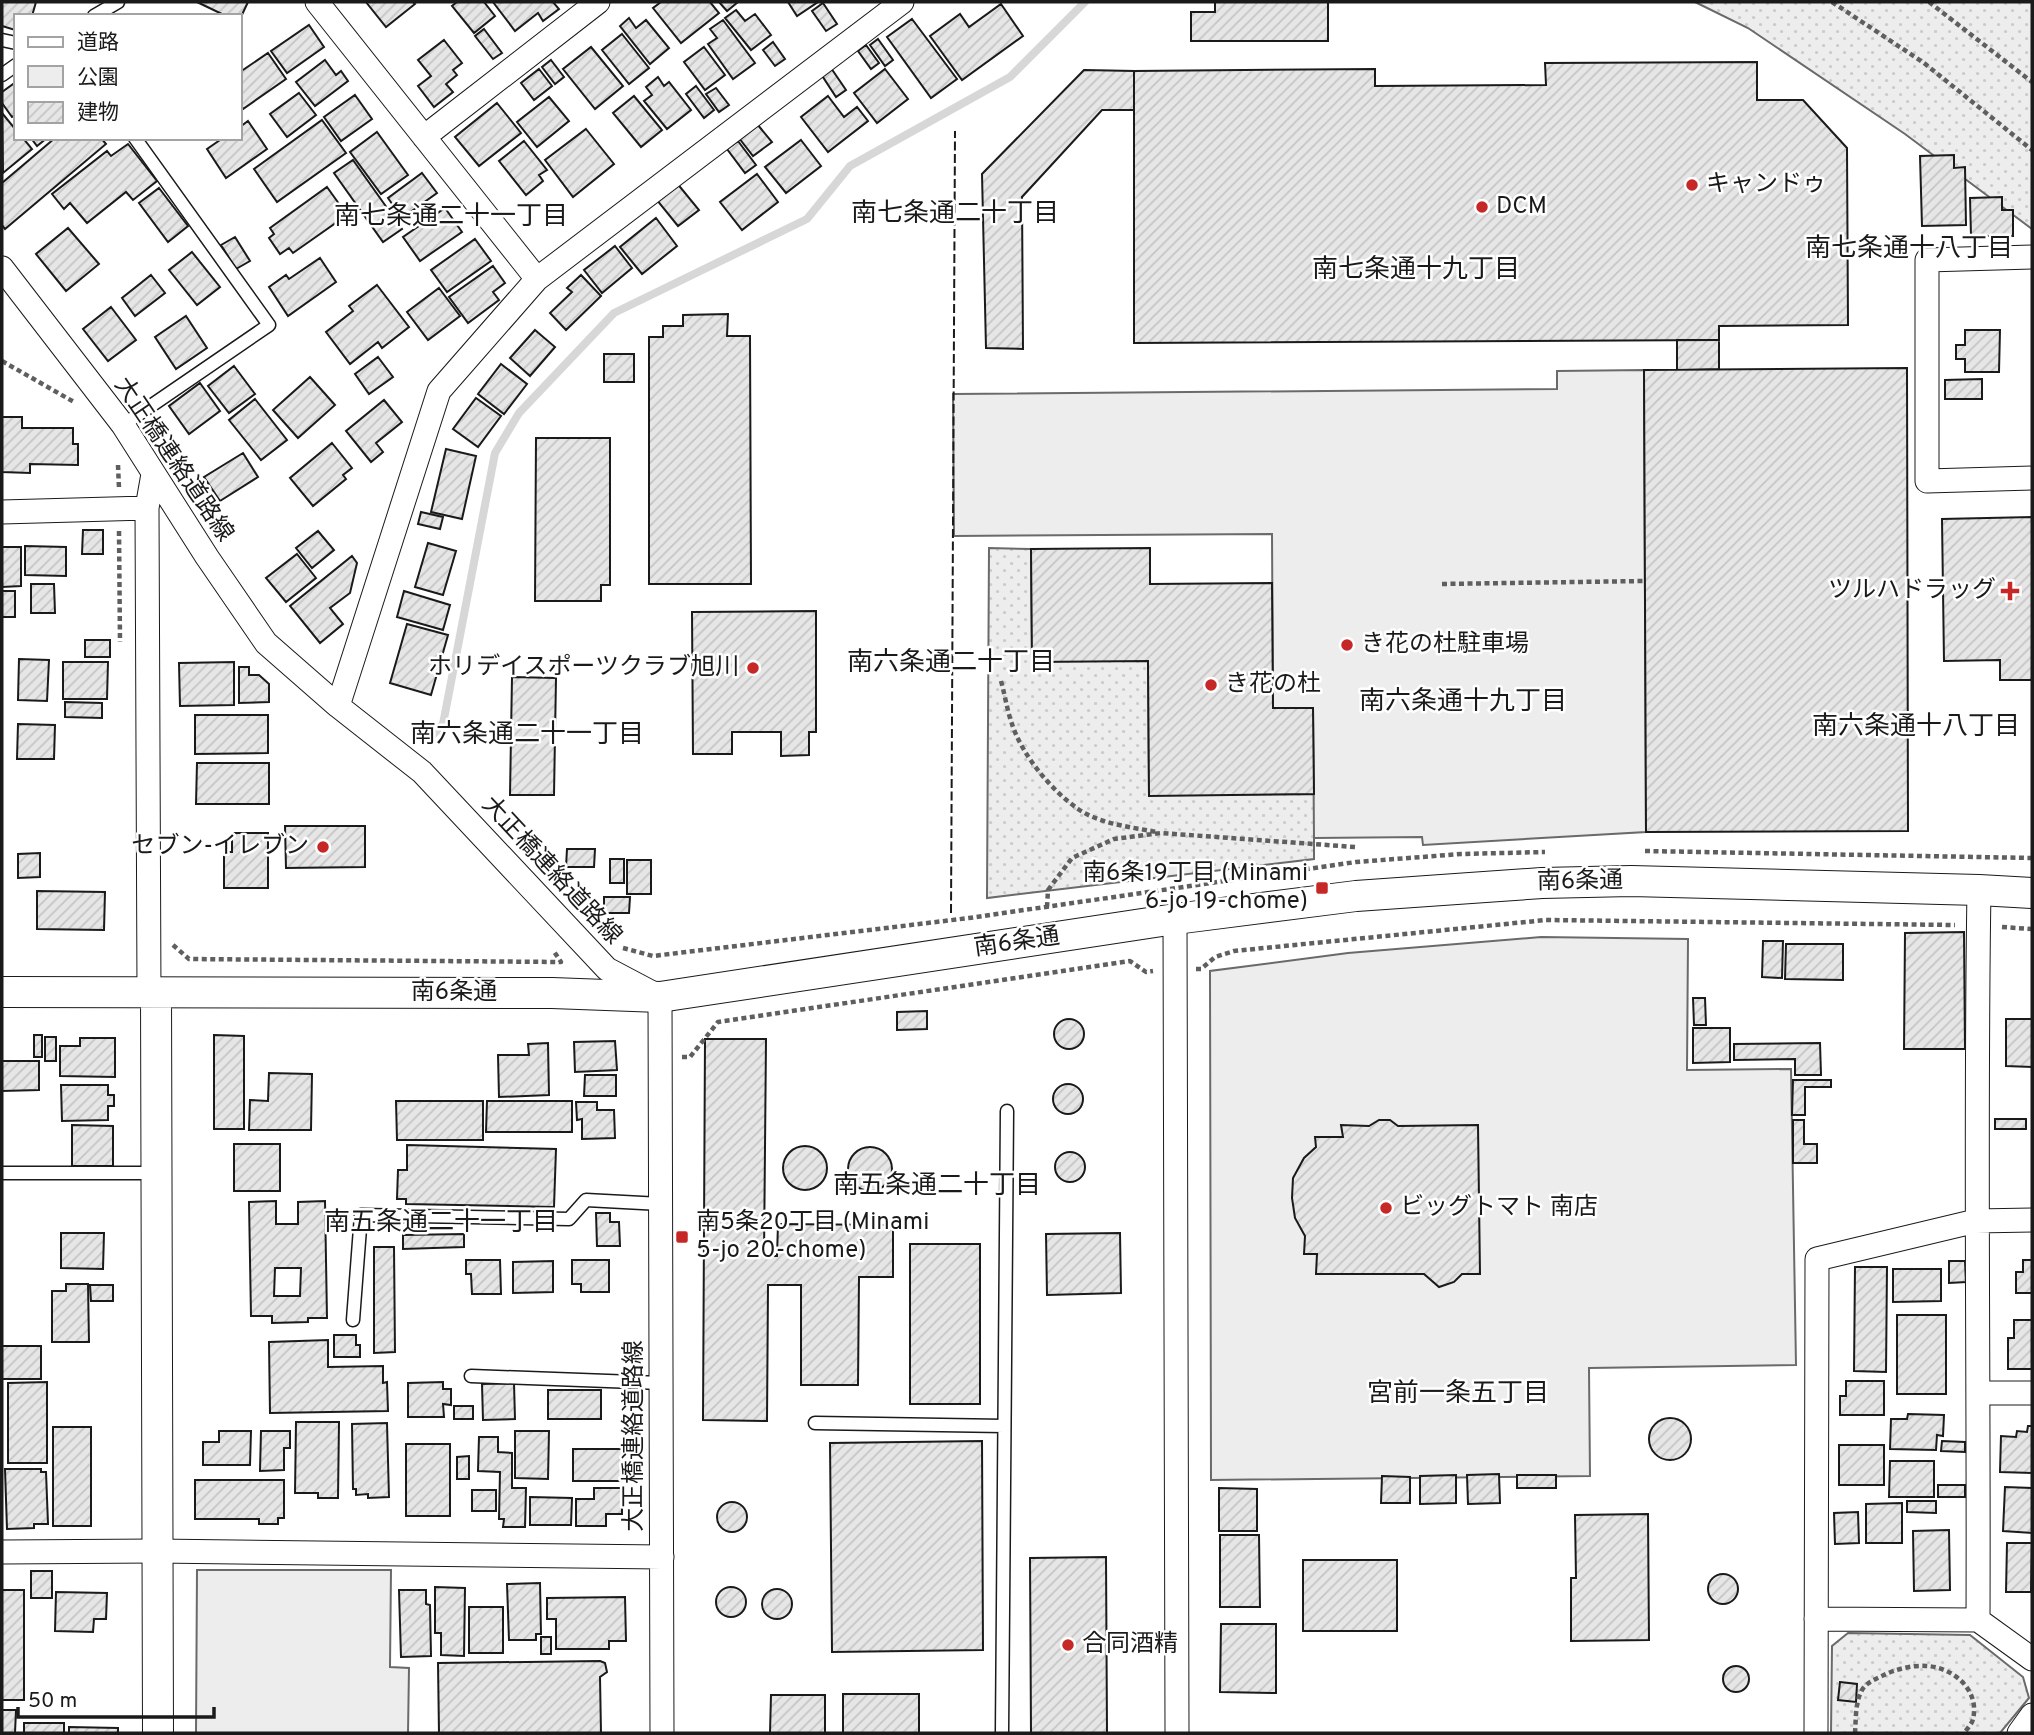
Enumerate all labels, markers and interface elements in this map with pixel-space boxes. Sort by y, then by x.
legend [14,14,242,140]
text: 道路 [77,30,119,57]
text: 公園 [77,65,119,92]
text: 建物 [77,100,119,127]
place label: キャンドゥ [1706,170,1826,200]
marker: キャンドゥ [1684,177,1700,193]
place label: DCM [1496,192,1547,222]
district label: 南七条通二十丁目 [851,198,1059,231]
marker: DCM [1474,199,1490,215]
district label: 南七条通二十一丁目 [334,201,568,234]
district label: 南七条通十八丁目 [1805,233,2013,266]
district label: 南七条通十九丁目 [1312,254,1520,287]
street label: 大正橋連絡道路線 [107,372,239,548]
place label: ツルハドラッグ [1828,576,1996,606]
marker: ツルハドラッグ [2002,583,2018,599]
place label: き花の杜駐車場 [1361,630,1529,660]
marker: き花の杜駐車場 [1339,637,1355,653]
district label: 南六条通二十丁目 [847,647,1055,680]
place label: ホリデイスポーツクラブ旭川 [428,653,739,683]
marker: ホリデイスポーツクラブ旭川 [745,660,761,676]
place label: き花の杜 [1225,670,1321,700]
marker: き花の杜 [1203,677,1219,693]
district label: 南六条通十九丁目 [1359,686,1567,719]
district label: 南六条通十八丁目 [1812,711,2020,744]
district label: 南六条通二十一丁目 [410,719,644,752]
street label: 大正橋連絡道路線 [475,791,627,951]
place label: セブン-イレブン [131,832,309,862]
marker: セブン-イレブン [315,839,331,855]
place label: 南6条19丁目 (Minami 6-jo 19-chome) [1082,859,1308,917]
street label: 南6条通 [1537,866,1623,898]
marker: 南6条19丁目 (Minami 6-jo 19-chome) [1314,880,1330,896]
street label: 南6条通 [972,922,1062,964]
street label: 南6条通 [411,978,497,1008]
district label: 南五条通二十丁目 [833,1170,1041,1203]
place label: ビッグトマト 南店 [1400,1193,1598,1223]
marker: ビッグトマト 南店 [1378,1200,1394,1216]
district label: 南五条通二十一丁目 [324,1207,558,1240]
place label: 南5条20丁目 (Minami 5-jo 20-chome) [696,1208,929,1266]
marker: 南5条20丁目 (Minami 5-jo 20-chome) [674,1229,690,1245]
street label: 大正橋連絡道路線 [620,1340,650,1532]
district label: 宮前一条五丁目 [1367,1378,1549,1411]
place label: 合同酒精 [1082,1630,1178,1660]
marker: 合同酒精 [1060,1637,1076,1653]
scale bar [18,1676,214,1720]
text: 50 m [28,1688,77,1715]

